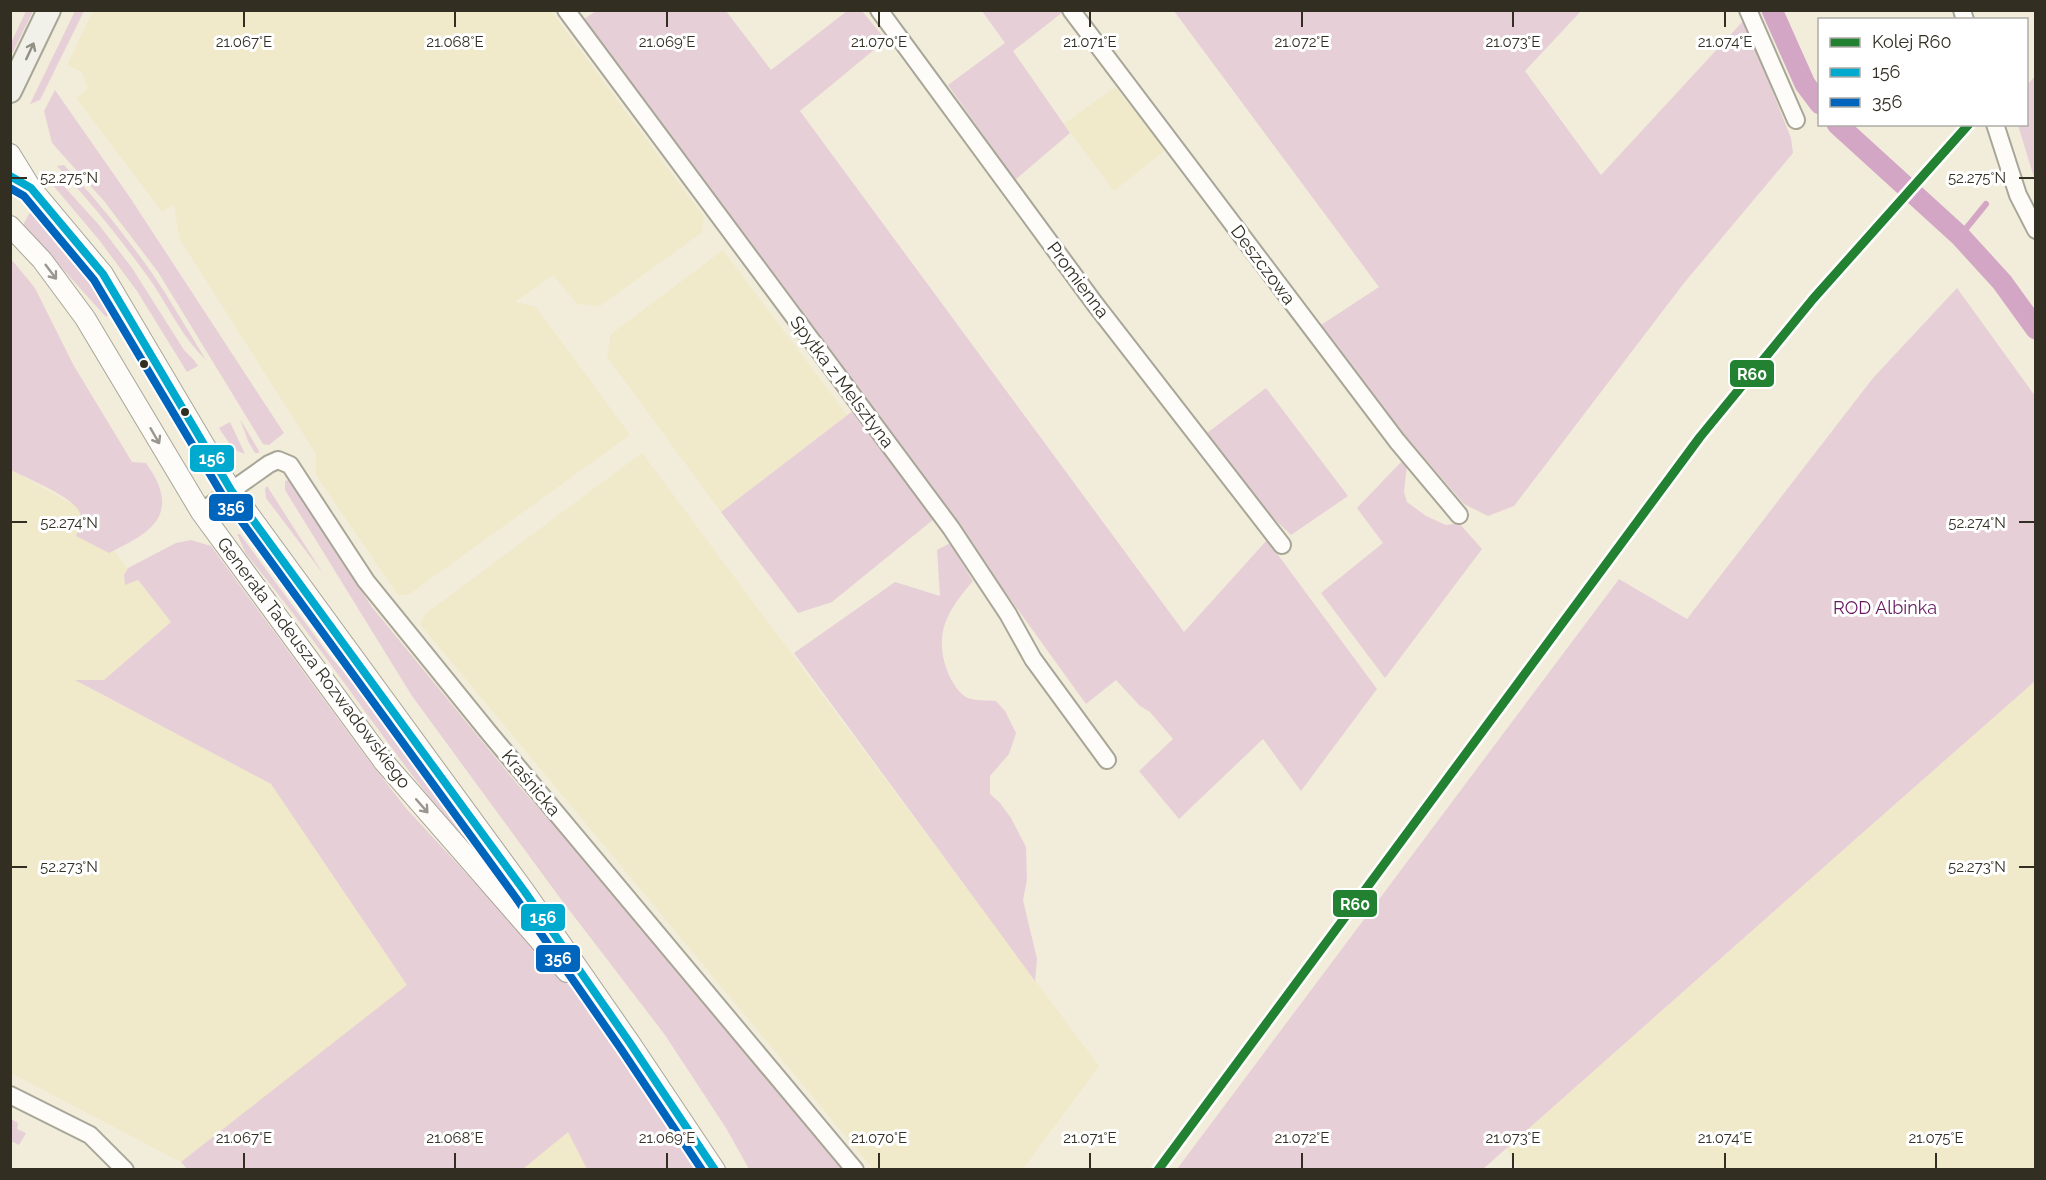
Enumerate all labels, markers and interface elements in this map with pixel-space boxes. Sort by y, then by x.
legend [1818,18,2028,126]
text: Kolej R60 [1872,31,1951,52]
text: 21.067°E [216,33,272,51]
text: 21.068°E [426,33,484,51]
text: 21.069°E [639,33,695,51]
text: 21.070°E [851,33,907,51]
text: 21.071°E [1063,33,1117,51]
text: 21.072°E [1275,33,1329,51]
text: 21.073°E [1486,33,1540,51]
text: 21.074°E [1698,33,1752,51]
one-way arrow [24,42,36,60]
text: 156 [1872,61,1901,82]
text: 356 [1872,91,1902,112]
text: 52.275°N [40,169,98,187]
text: 52.275°N [1948,169,2006,187]
street label: Deszczowa [1227,221,1300,309]
street label: Promienna [1043,238,1114,322]
one-way arrow [44,264,57,280]
street label: Spytka z Melsztyna [786,312,899,452]
unlabelled marker [138,358,150,370]
line badge: R60 [1729,359,1775,388]
text: R60 [1737,365,1767,384]
unlabelled marker [179,406,191,418]
one-way arrow [150,427,162,444]
line badge: 156 [189,444,235,473]
text: 156 [199,449,226,468]
line badge: 356 [208,493,254,522]
text: 356 [217,498,245,517]
text: 52.274°N [40,514,98,532]
text: 52.274°N [1948,514,2006,532]
street label: Generała Tadeusza Rozwadowskiego [213,533,416,792]
park label: ROD Albinka [1833,597,1937,618]
street label: Kraśnicka [498,745,565,820]
one-way arrow [415,798,429,813]
text: 52.273°N [40,858,98,876]
text: 52.273°N [1948,858,2006,876]
line badge: R60 [1332,889,1378,918]
text: R60 [1340,895,1370,914]
line badge: 156 [520,903,566,932]
text: 156 [530,908,557,927]
line badge: 356 [535,944,581,973]
text: 356 [544,949,572,968]
text: 21.067°E [216,1129,272,1147]
text: 21.068°E [426,1129,484,1147]
text: 21.069°E [639,1129,695,1147]
text: 21.070°E [851,1129,907,1147]
text: 21.071°E [1063,1129,1117,1147]
text: 21.072°E [1275,1129,1329,1147]
text: 21.073°E [1486,1129,1540,1147]
text: 21.074°E [1698,1129,1752,1147]
text: 21.075°E [1908,1129,1964,1147]

